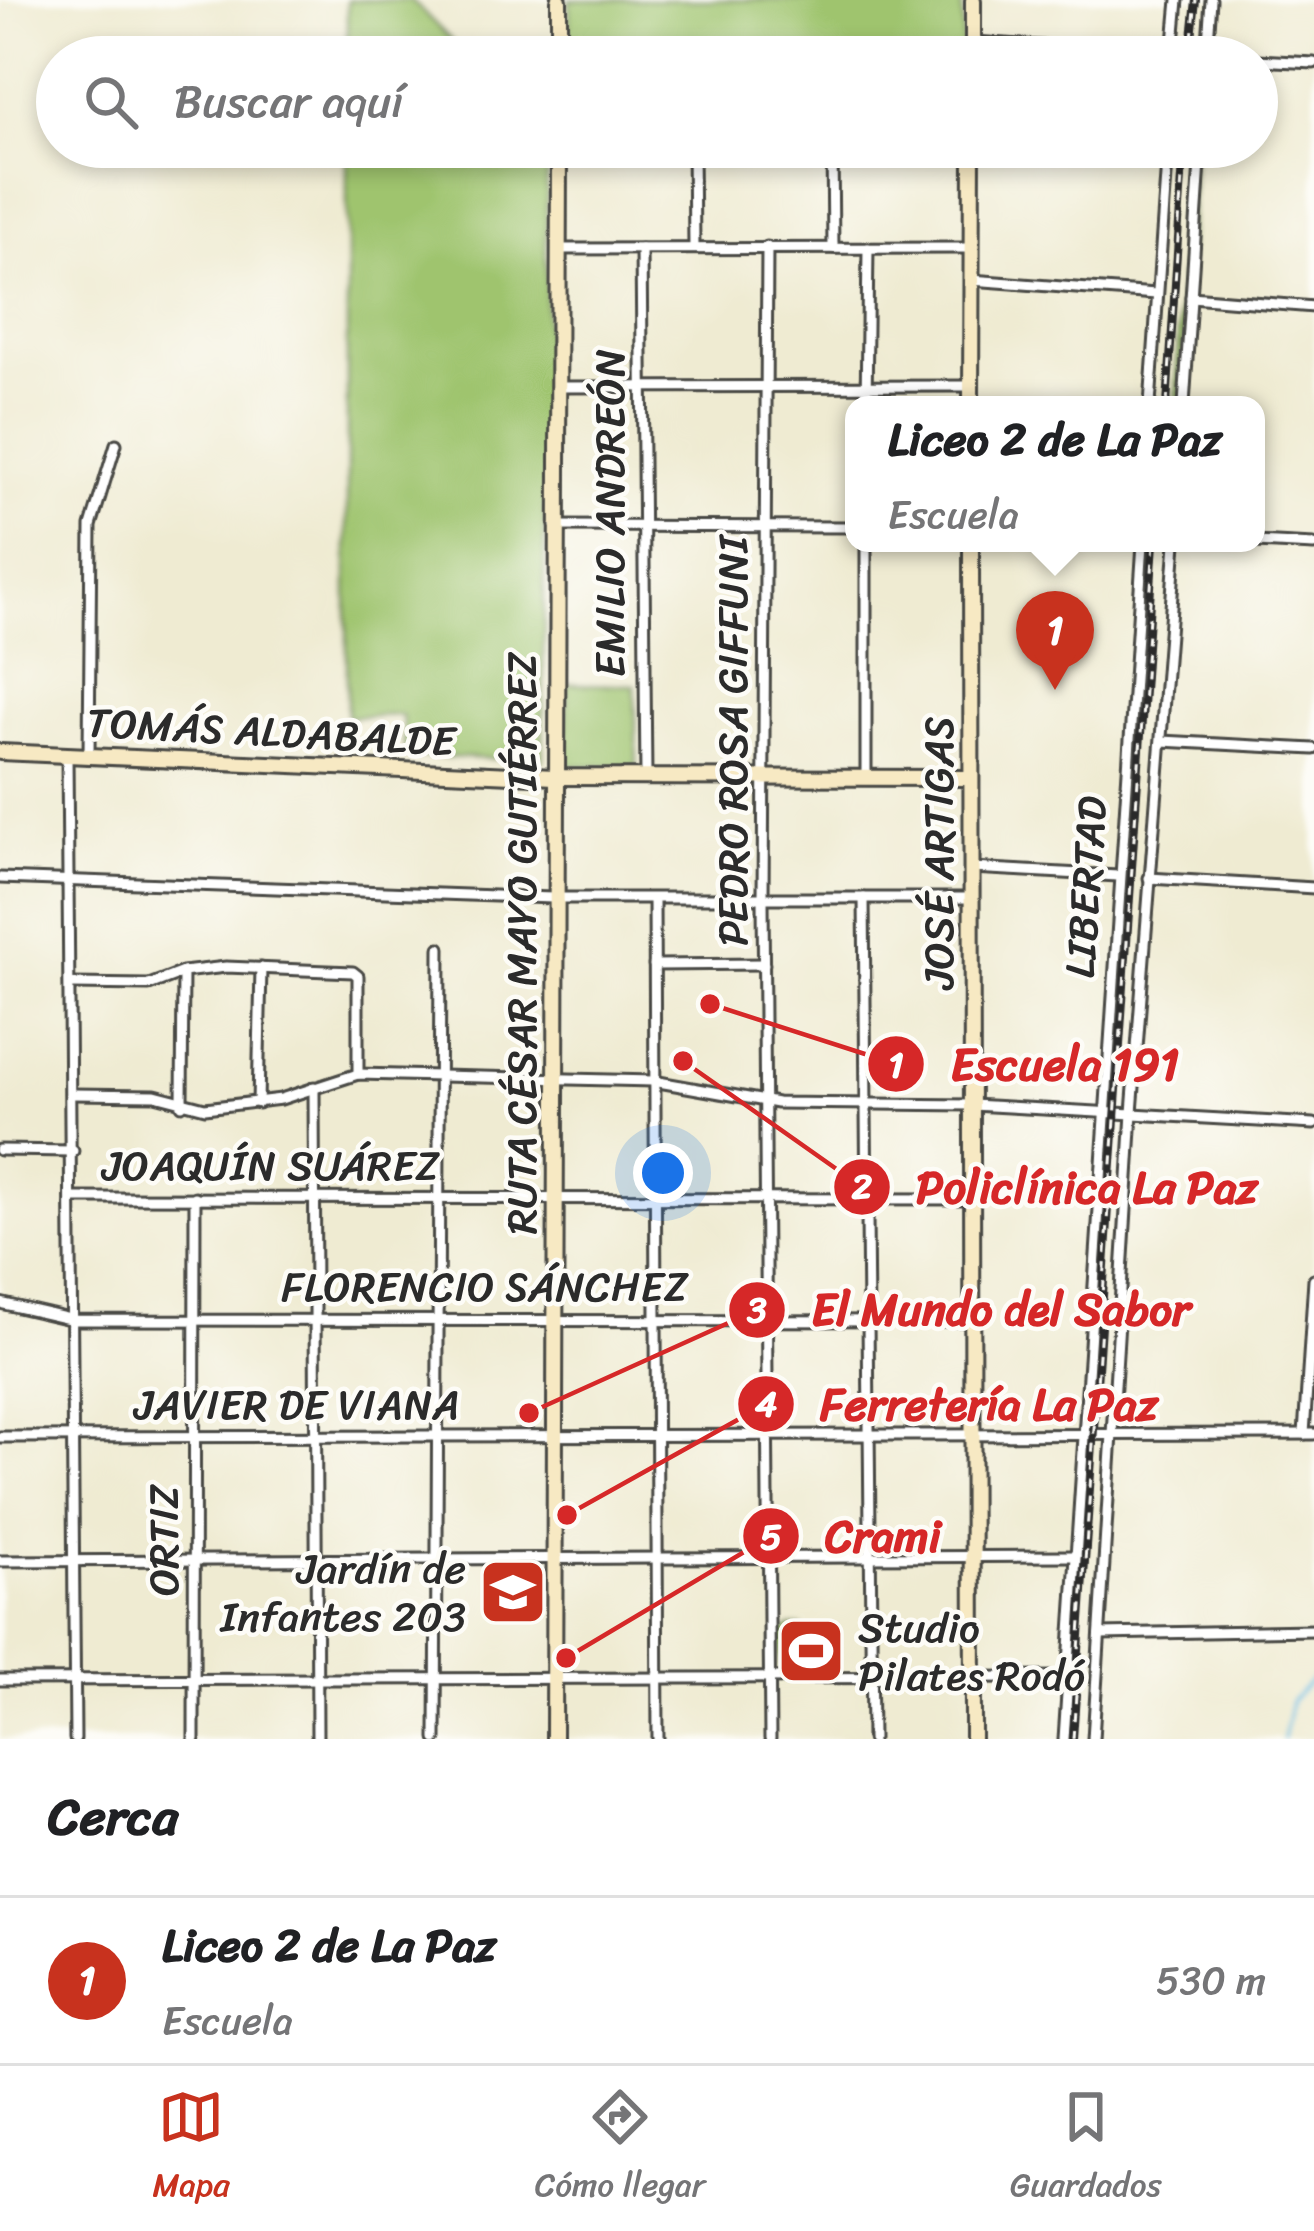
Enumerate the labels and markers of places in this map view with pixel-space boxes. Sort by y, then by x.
pin: 1 [1016,591,1094,690]
callout: Escuela 191 [866,1024,1203,1105]
callout: Policlínica La Paz [832,1146,1282,1227]
callout: El Mundo del Sabor [727,1269,1216,1350]
callout: Ferretería La Paz [736,1363,1183,1444]
callout: Crami [741,1496,965,1577]
place label: Jardín de Infantes 203 [219,1532,466,1654]
school or university icon: Jardín de Infantes 203 [478,1557,548,1627]
place label: Studio Pilates Rodó [858,1591,1086,1713]
sports icon: Studio Pilates Rodó [776,1616,846,1686]

